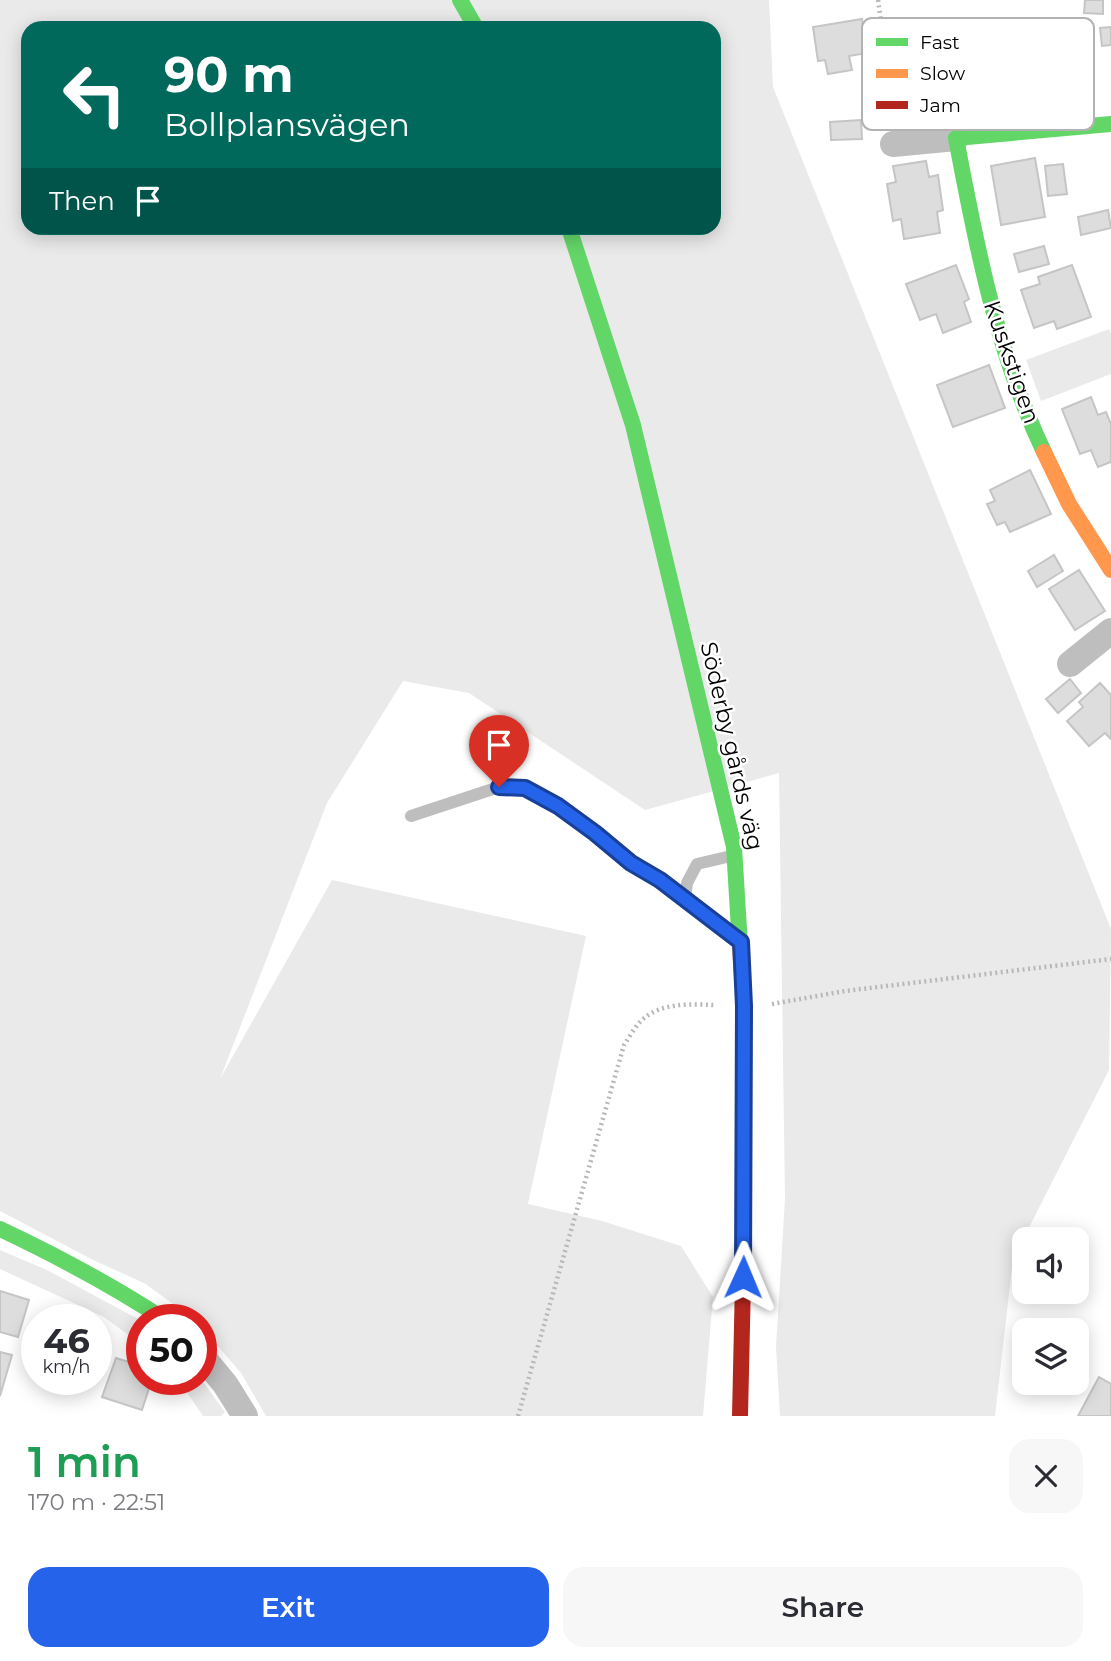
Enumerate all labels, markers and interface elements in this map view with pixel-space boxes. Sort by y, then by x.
legend [862,18,1094,130]
text: Fast [920,31,960,54]
text: 90 m [164,45,294,104]
icon: left [49,49,140,140]
text: Slow [920,62,965,85]
text: Jam [919,94,961,117]
text: Bollplansvägen [164,105,410,144]
icon: arrive [129,182,167,220]
text: Then [49,185,115,217]
street label: Kuskstigen [978,297,1046,427]
street label: Söderby gårds väg [694,639,770,853]
pin [469,715,529,787]
icon: arrive [480,726,518,764]
map controls [1012,1227,1089,1395]
button: sound [1012,1227,1089,1304]
position arrow [706,1240,780,1314]
speed limit sign: 50 [126,1304,217,1395]
button: layers [1012,1318,1089,1395]
text: 46 [43,1319,90,1362]
text: km/h [42,1356,91,1378]
text: 1 min [28,1436,141,1488]
button: close [1009,1439,1083,1513]
text: 170 m · 22:51 [28,1488,165,1516]
button: Exit [28,1567,549,1647]
button: Share [563,1567,1083,1647]

